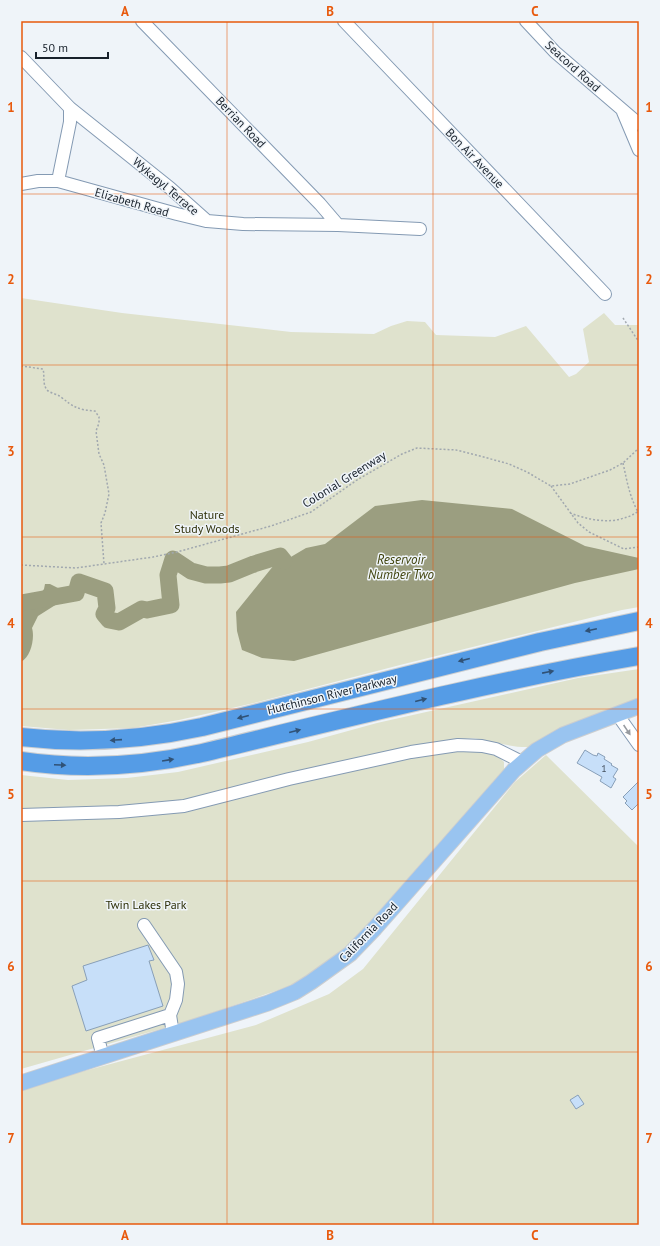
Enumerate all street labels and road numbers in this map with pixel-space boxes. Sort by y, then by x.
street label: Seacord Road [542,37,604,95]
street label: Berrian Road [213,93,269,151]
street label: Bon Air Avenue [443,125,507,191]
street label: Wykagyl Terrace [130,154,202,218]
street label: Elizabeth Road [93,184,171,220]
street label: Colonial Greenway [299,447,389,511]
street label: Hutchinson River Parkway [266,671,399,717]
street label: California Road [336,899,400,965]

